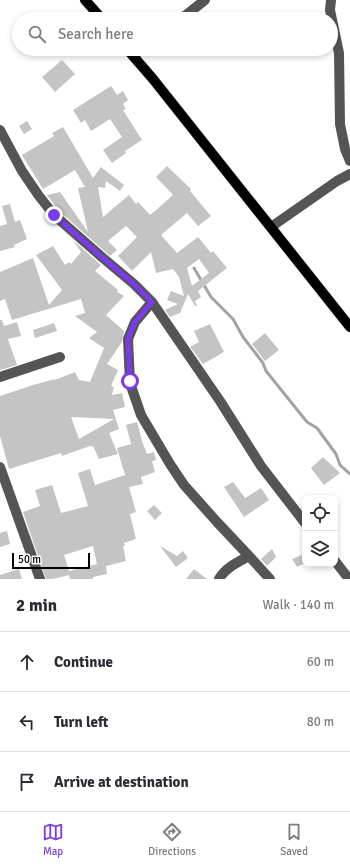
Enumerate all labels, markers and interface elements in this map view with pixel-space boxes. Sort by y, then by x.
search box [12,12,338,56]
icon: search [26,23,48,45]
text: Search here [58,25,134,43]
route end [45,206,63,224]
route start [121,372,139,390]
map controls [302,495,338,567]
button: locate [302,495,338,531]
button: layers [302,531,338,567]
scale bar [12,551,90,570]
text: 50 m [18,553,41,566]
text: 2 min [16,595,57,616]
text: Walk · 140 m [263,597,334,613]
icon: ahead [16,651,38,673]
text: Continue [54,653,113,671]
text: 60 m [307,654,334,670]
icon: left [16,711,38,733]
text: Turn left [54,713,108,731]
text: 80 m [307,714,334,730]
icon: arrive [16,771,38,793]
text: Arrive at destination [54,773,189,791]
tab: Map [42,821,64,858]
tab: Directions [148,821,196,858]
tab: Saved [280,821,308,858]

